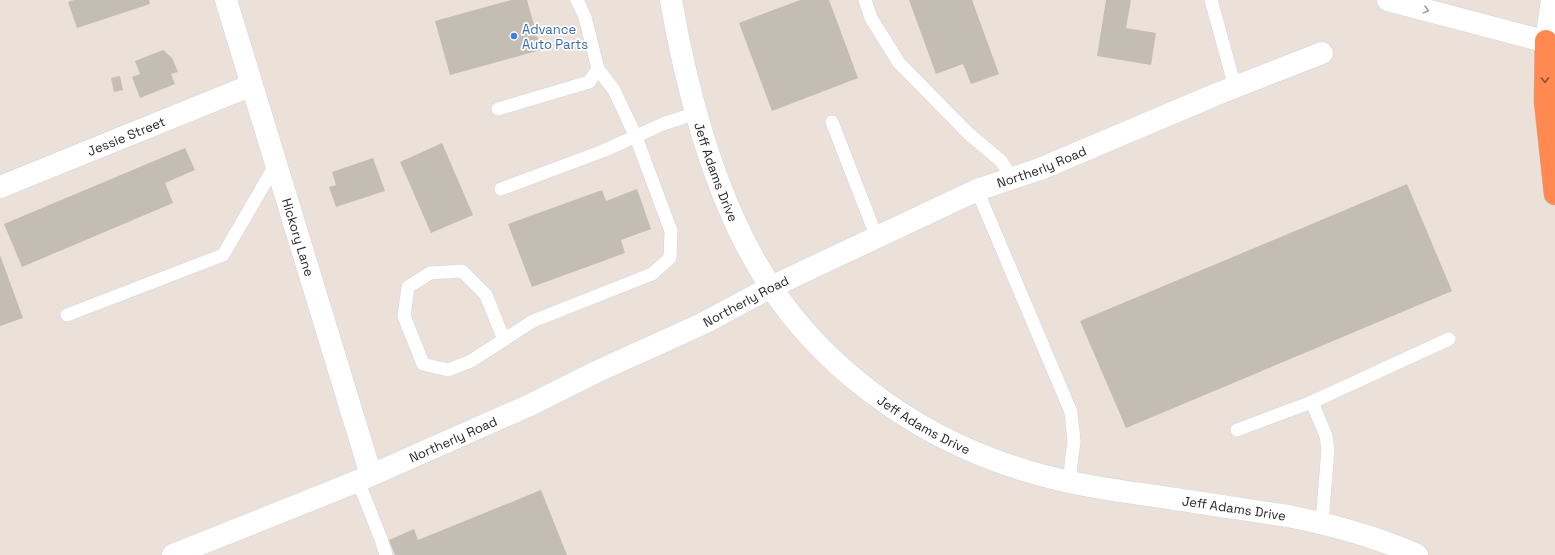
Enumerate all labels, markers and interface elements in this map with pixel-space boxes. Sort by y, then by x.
one-way arrow [1422,5,1429,14]
place label: Advance Auto Parts [522,21,588,53]
marker: Advance Auto Parts [509,31,519,41]
one-way arrow [1541,77,1549,83]
street label: Jessie Street [84,113,168,159]
street label: Jeff Adams Drive [691,120,742,224]
street label: Northerly Road [994,142,1089,191]
street label: Hickory Lane [278,196,318,278]
street label: Northerly Road [700,271,791,330]
street label: Jeff Adams Drive [874,391,973,458]
street label: Northerly Road [406,412,500,466]
street label: Jeff Adams Drive [1181,492,1287,524]

